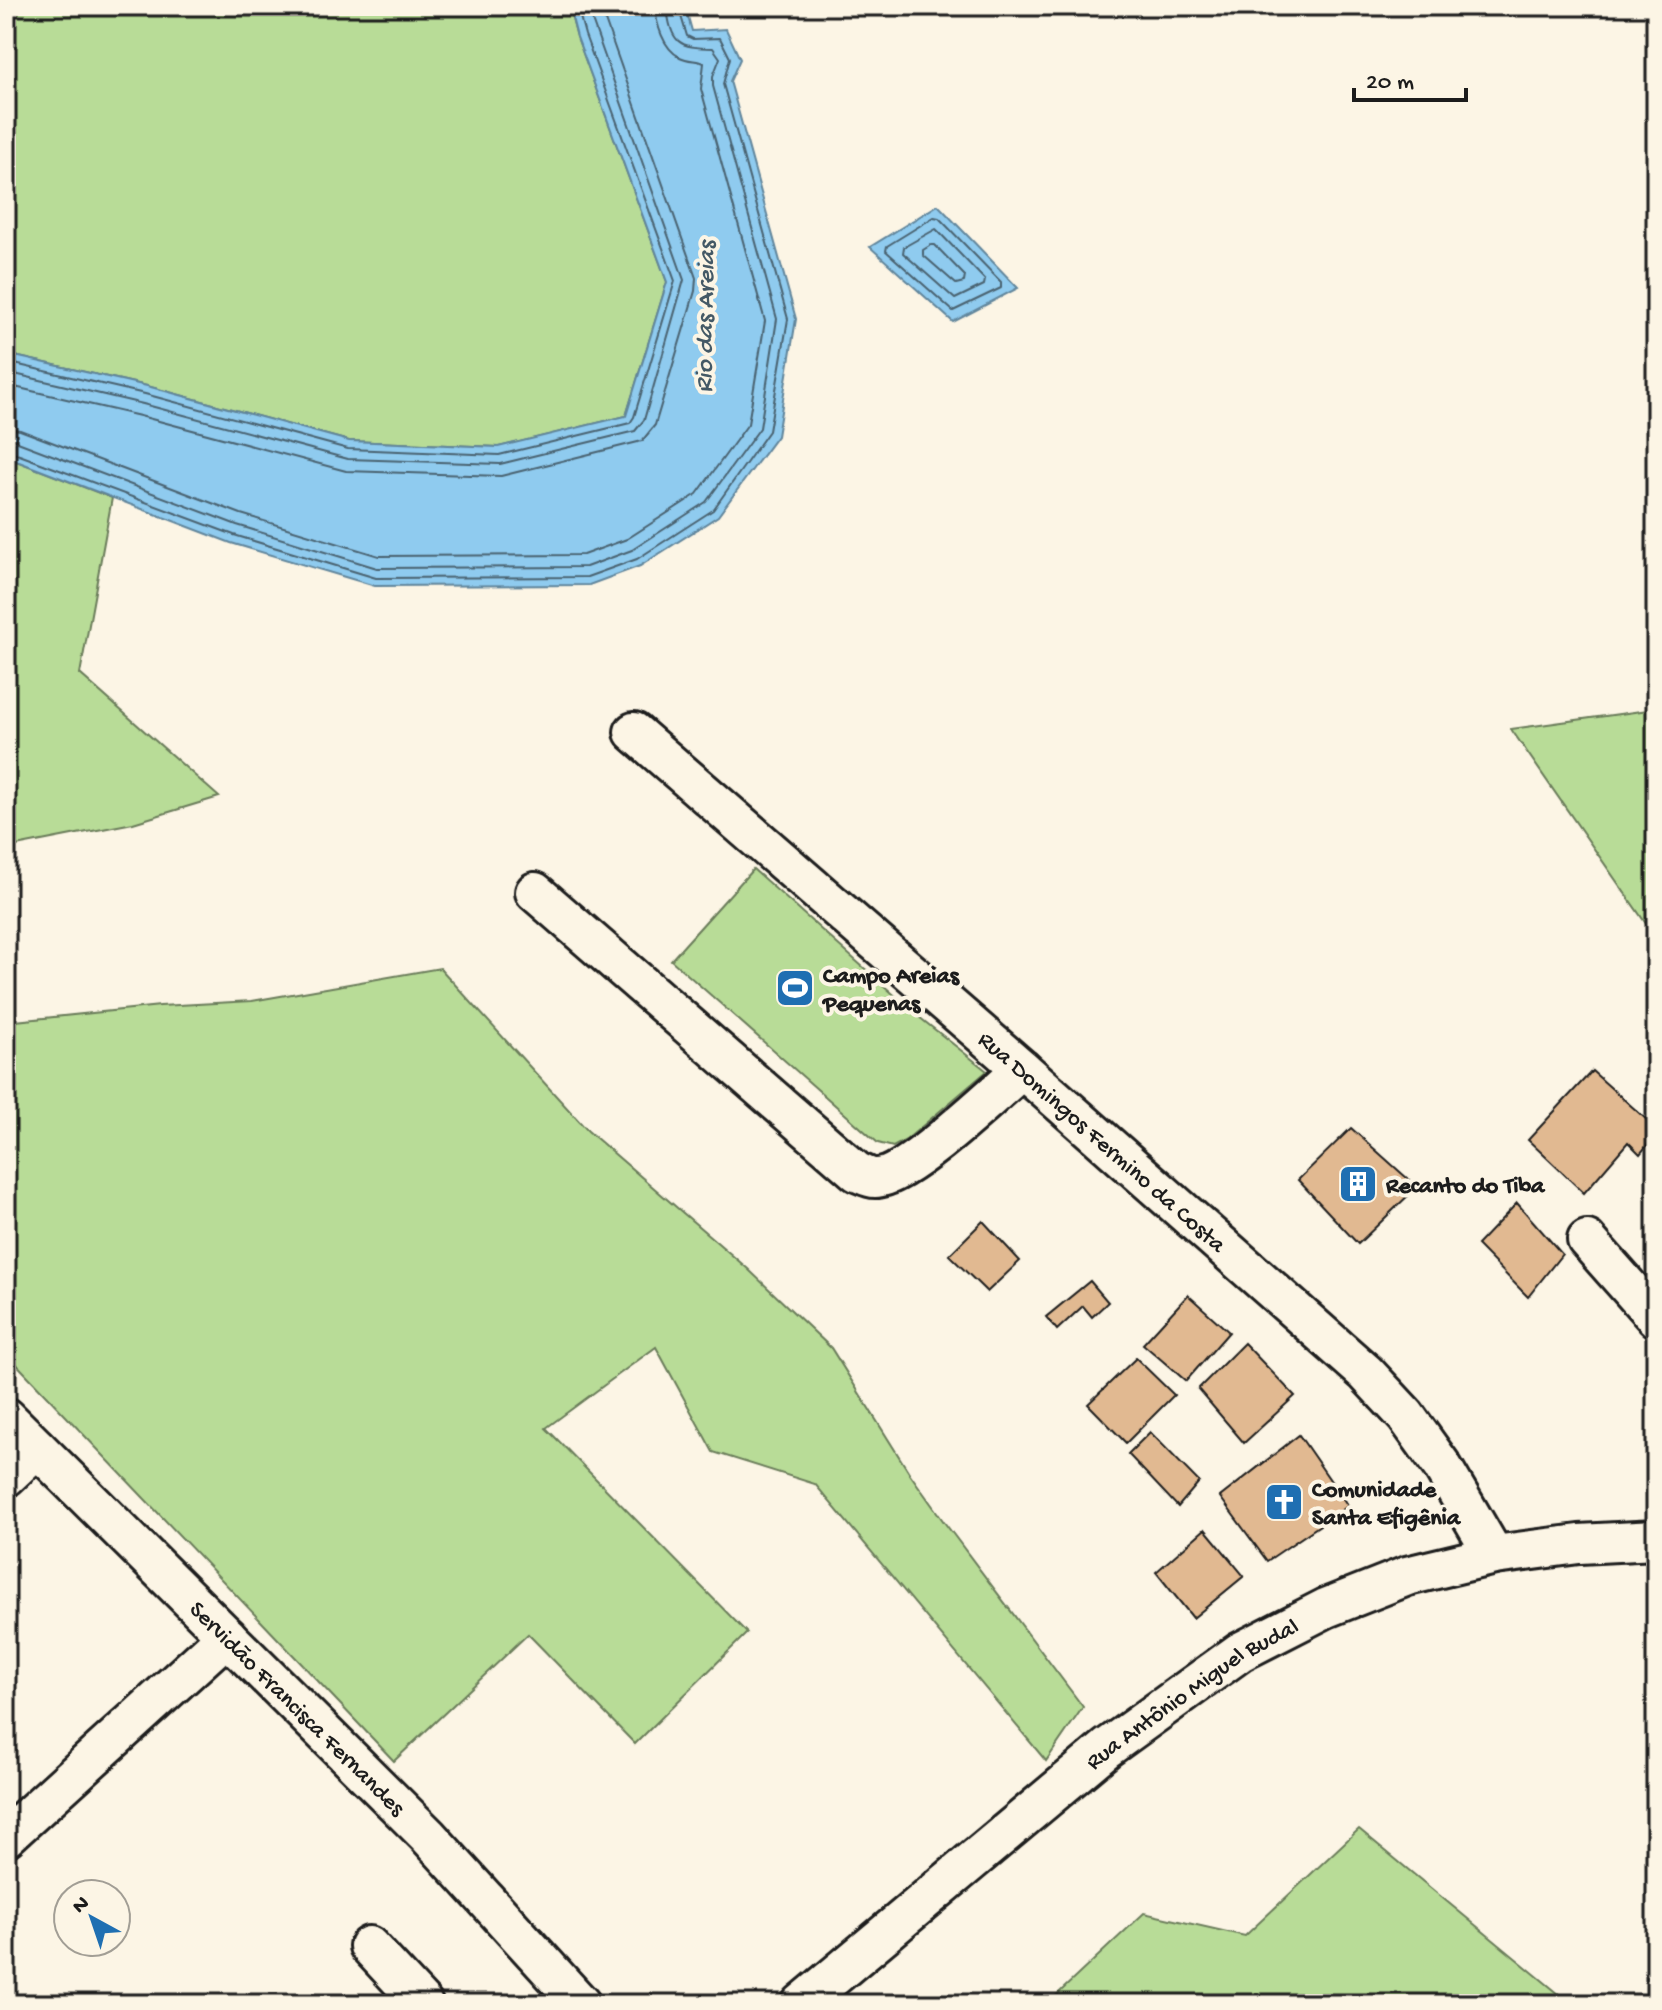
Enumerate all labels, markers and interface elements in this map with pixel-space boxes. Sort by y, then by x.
scale bar [1354,52,1466,102]
text: 20 m [1366,69,1414,98]
water label: Rio das Areias [691,238,724,393]
place label: Campo Areias Pequenas [821,963,960,1020]
sports icon: Campo Areias Pequenas [774,967,816,1009]
street label: Rua Domingos Fermino da Costa [971,1026,1231,1261]
building icon: Recanto do Tiba [1337,1163,1379,1205]
place label: Recanto do Tiba [1385,1173,1546,1202]
place label: Comunidade Santa Efigênia [1312,1477,1462,1534]
church icon: Comunidade Santa Efigênia [1263,1481,1305,1523]
street label: Servidão Francisca Fernandes [182,1596,411,1824]
street label: Rua Antônio Miguel Budal [1081,1614,1304,1778]
north arrow [52,1878,132,1958]
text: N [68,1891,96,1920]

